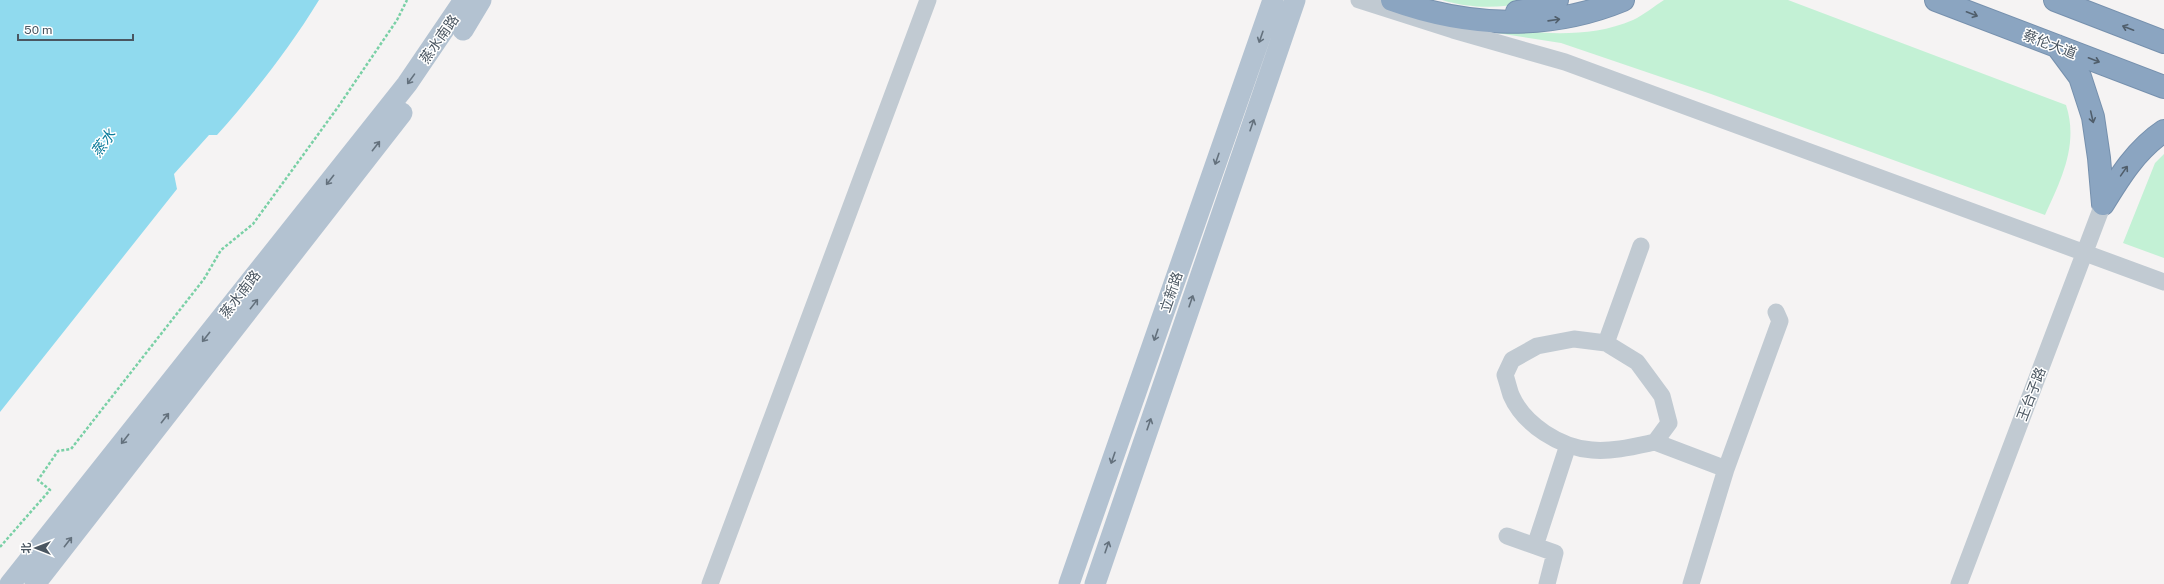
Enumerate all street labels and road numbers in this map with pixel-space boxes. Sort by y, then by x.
street label: 蒸水南路 [416,11,462,67]
street label: 蔡伦大道 [2021,26,2079,62]
street label: 蒸水南路 [216,267,264,321]
street label: 立新路 [1157,270,1185,314]
street label: 王台子路 [2013,365,2049,423]

